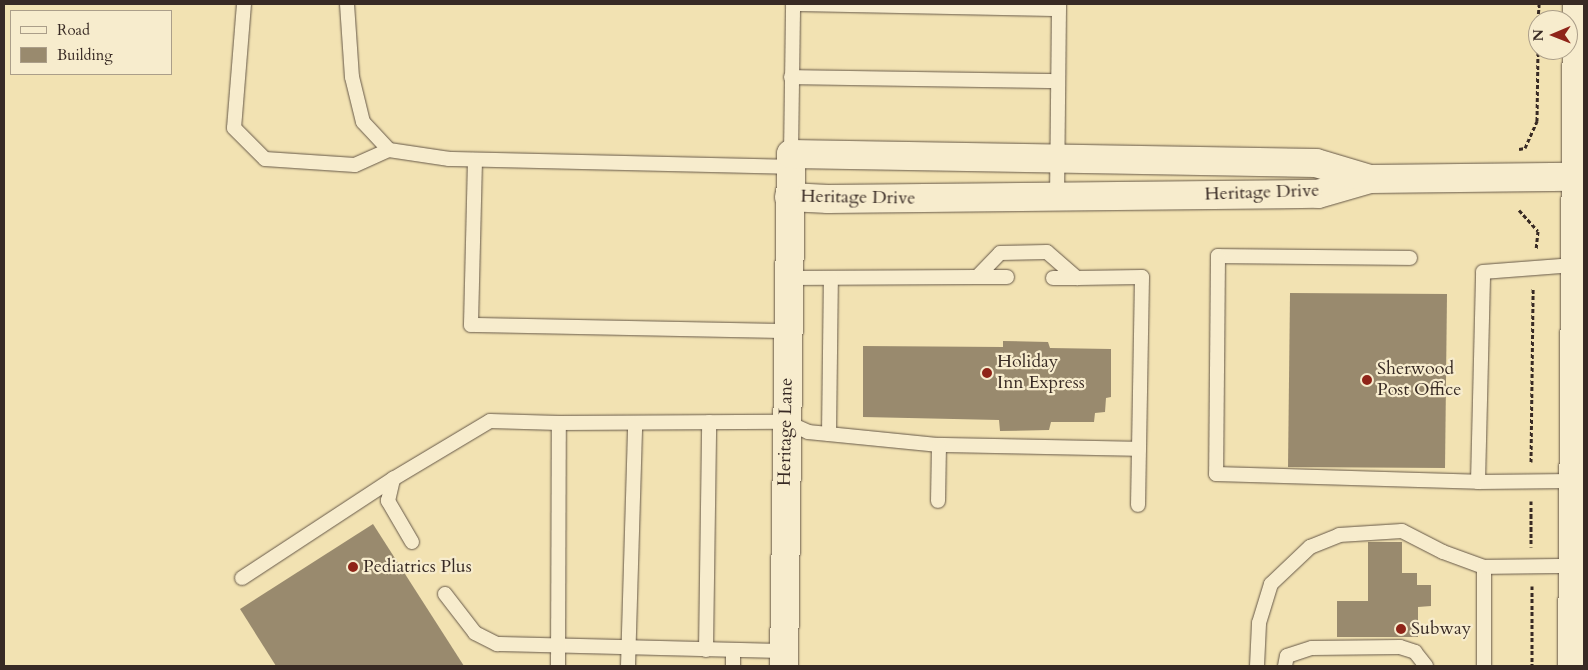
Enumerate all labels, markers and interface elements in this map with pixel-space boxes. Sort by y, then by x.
legend [10,10,172,75]
north arrow [1528,10,1578,60]
text: Road [57,20,90,40]
text: N [1529,29,1548,41]
text: Building [57,45,113,65]
street label: Heritage Drive [1204,180,1320,206]
street label: Heritage Drive [800,186,916,210]
place label: Holiday Inn Express [997,352,1085,394]
place label: Sherwood Post Office [1377,359,1461,402]
marker: Holiday Inn Express [981,367,993,379]
marker: Sherwood Post Office [1361,374,1373,386]
street label: Heritage Lane [774,378,798,486]
place label: Pediatrics Plus [363,556,472,578]
marker: Pediatrics Plus [347,561,359,573]
place label: Subway [1411,618,1471,640]
marker: Subway [1395,623,1407,635]

